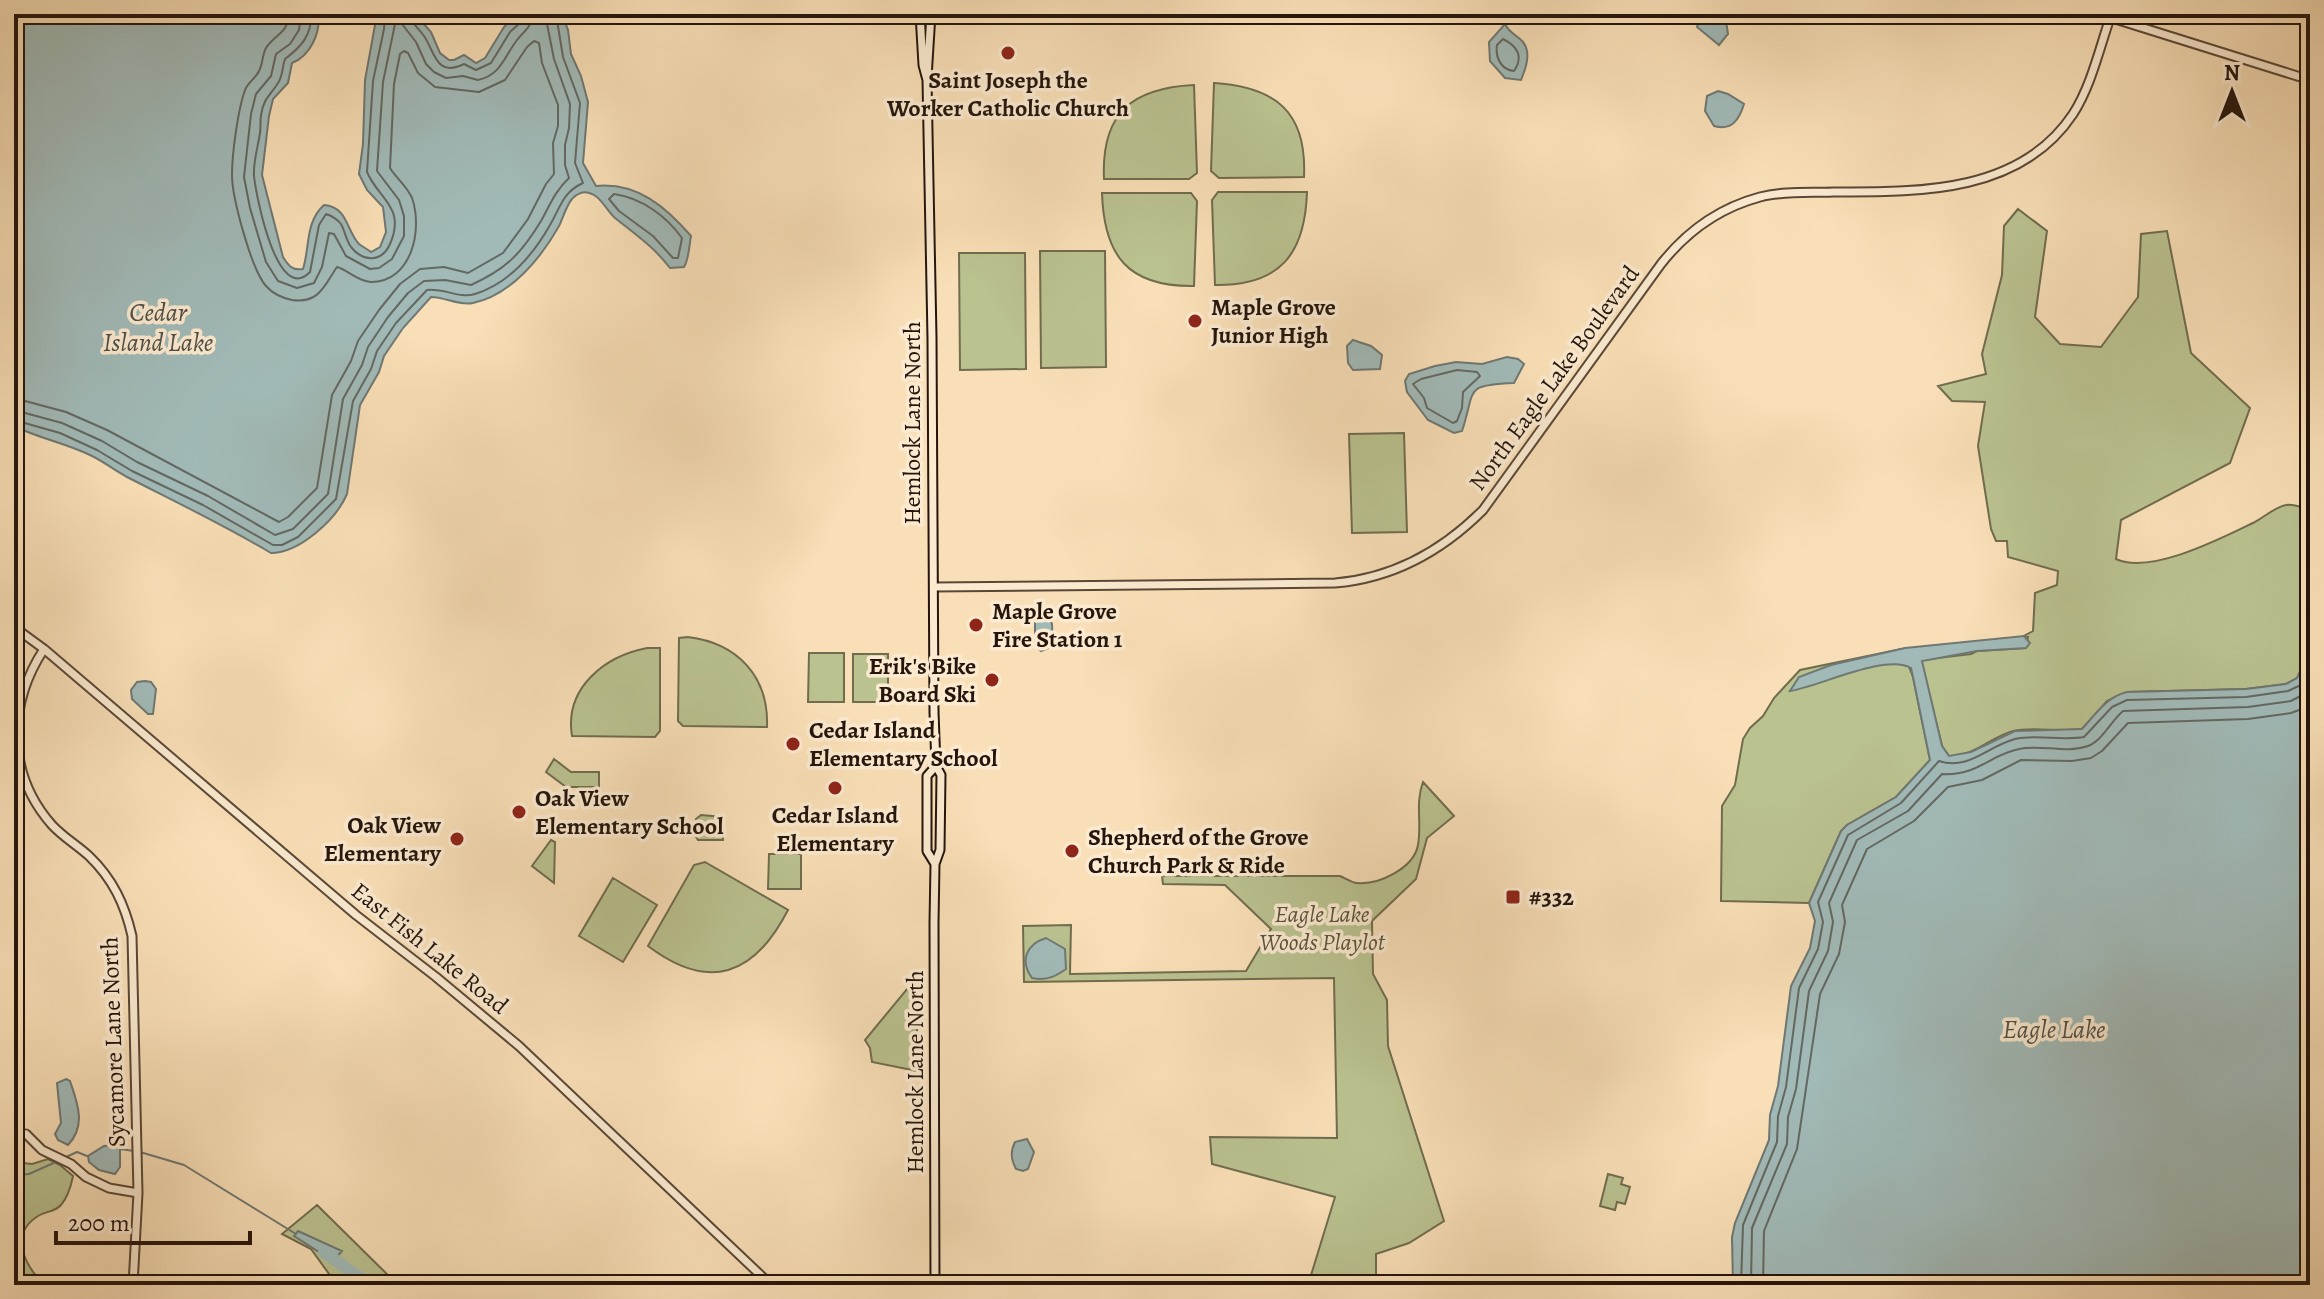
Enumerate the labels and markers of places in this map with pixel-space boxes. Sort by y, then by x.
marker: Saint Joseph the Worker Catholic Church [999,44,1017,62]
place label: Saint Joseph the Worker Catholic Church [886,64,1129,124]
place label: Maple Grove Junior High [1211,291,1336,351]
marker: Maple Grove Junior High [1186,312,1204,330]
place label: Maple Grove Fire Station 1 [992,595,1123,655]
marker: Maple Grove Fire Station 1 [967,616,985,634]
place label: Erik's Bike Board Ski [869,650,976,710]
marker: Erik's Bike Board Ski [983,671,1001,689]
place label: Cedar Island Elementary School [809,714,998,774]
marker: Cedar Island Elementary School [784,735,802,753]
marker: Cedar Island Elementary [826,779,844,797]
place label: Oak View Elementary School [535,782,724,842]
place label: Cedar Island Elementary [772,799,898,859]
marker: Oak View Elementary School [510,803,528,821]
place label: Oak View Elementary [324,809,442,869]
place label: Shepherd of the Grove Church Park & Ride [1088,821,1309,881]
marker: Oak View Elementary [448,830,466,848]
marker: Shepherd of the Grove Church Park & Ride [1063,842,1081,860]
place label: #332 [1529,881,1574,913]
marker: #332 [1504,888,1522,906]

